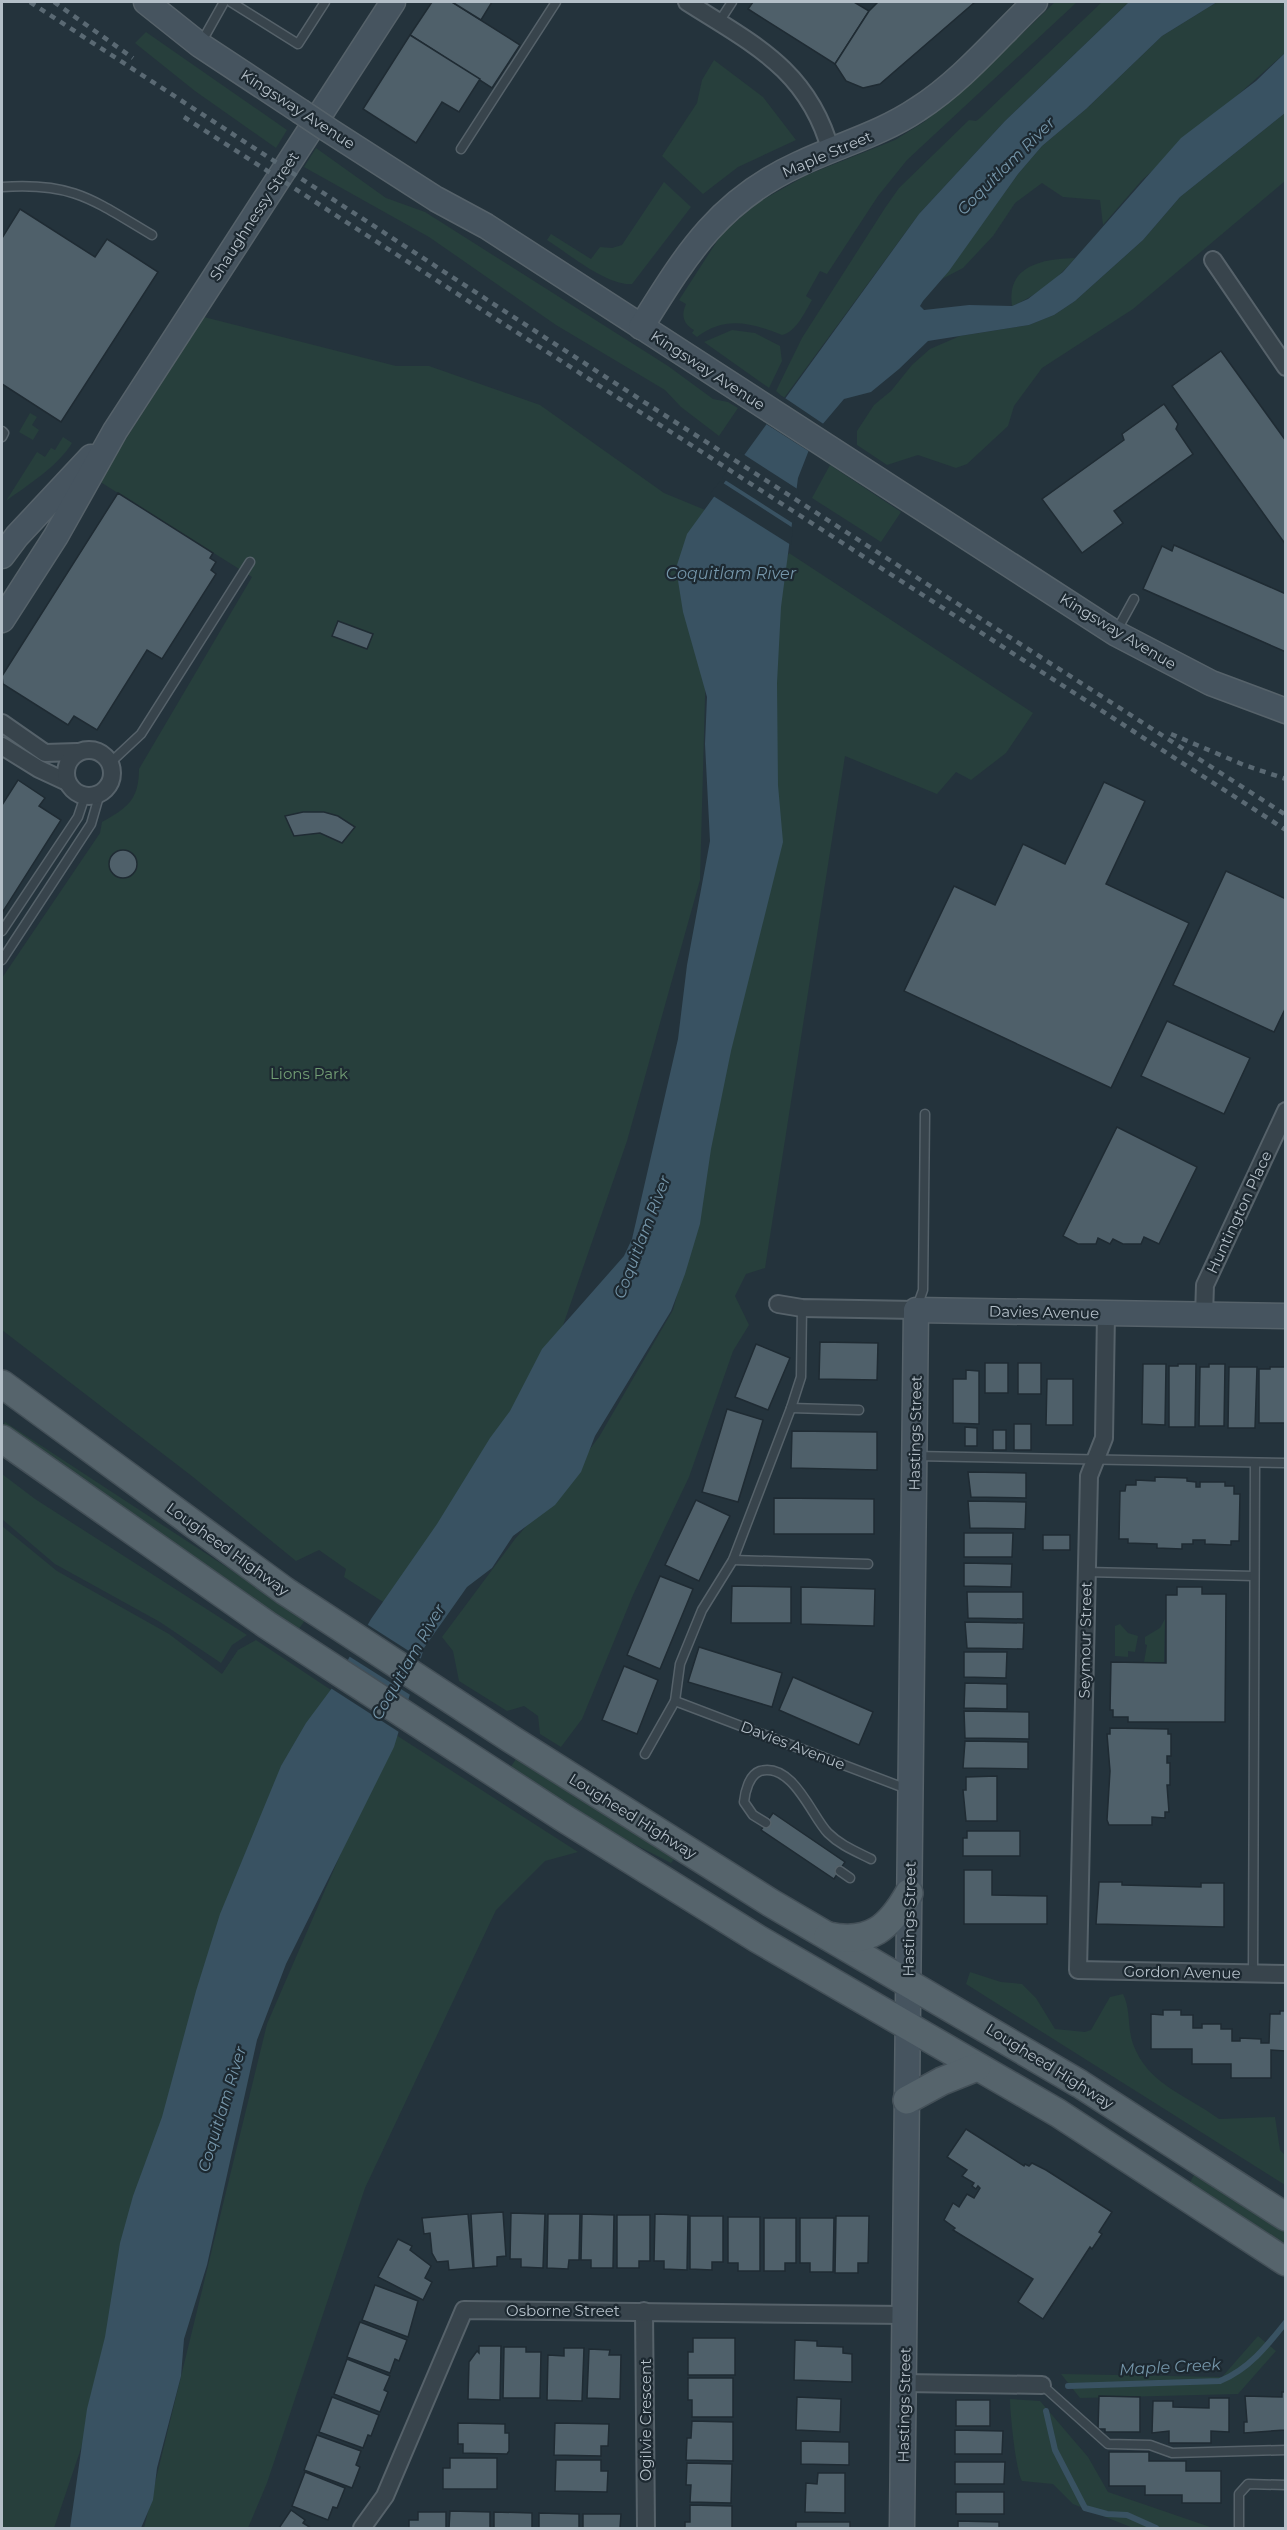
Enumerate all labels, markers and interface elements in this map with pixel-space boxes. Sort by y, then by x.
street label: Kingsway Avenue [237,65,359,153]
water label: Coquitlam River [953,113,1059,219]
street label: Maple Street [779,127,875,181]
street label: Shaughnessy Street [205,148,303,284]
street label: Kingsway Avenue [647,326,769,414]
water label: Coquitlam River [666,564,797,583]
street label: Kingsway Avenue [1056,589,1180,673]
park label: Lions Park [270,1064,348,1083]
street label: Huntington Place [1202,1148,1276,1276]
water label: Coquitlam River [610,1172,674,1301]
street label: Davies Avenue [989,1302,1099,1322]
street label: Hastings Street [904,1375,926,1491]
street label: Lougheed Highway [163,1498,294,1600]
street label: Seymour Street [1074,1581,1096,1699]
water label: Coquitlam River [367,1600,449,1723]
street label: Davies Avenue [738,1716,848,1774]
street label: Lougheed Highway [566,1769,701,1863]
street label: Hastings Street [898,1861,920,1977]
street label: Gordon Avenue [1123,1961,1241,1983]
street label: Lougheed Highway [983,2019,1118,2113]
water label: Coquitlam River [194,2043,250,2174]
street label: Osborne Street [506,2301,620,2320]
street label: Hastings Street [893,2347,915,2463]
water label: Maple Creek [1119,2355,1223,2379]
street label: Ogilvie Crescent [636,2359,655,2481]

